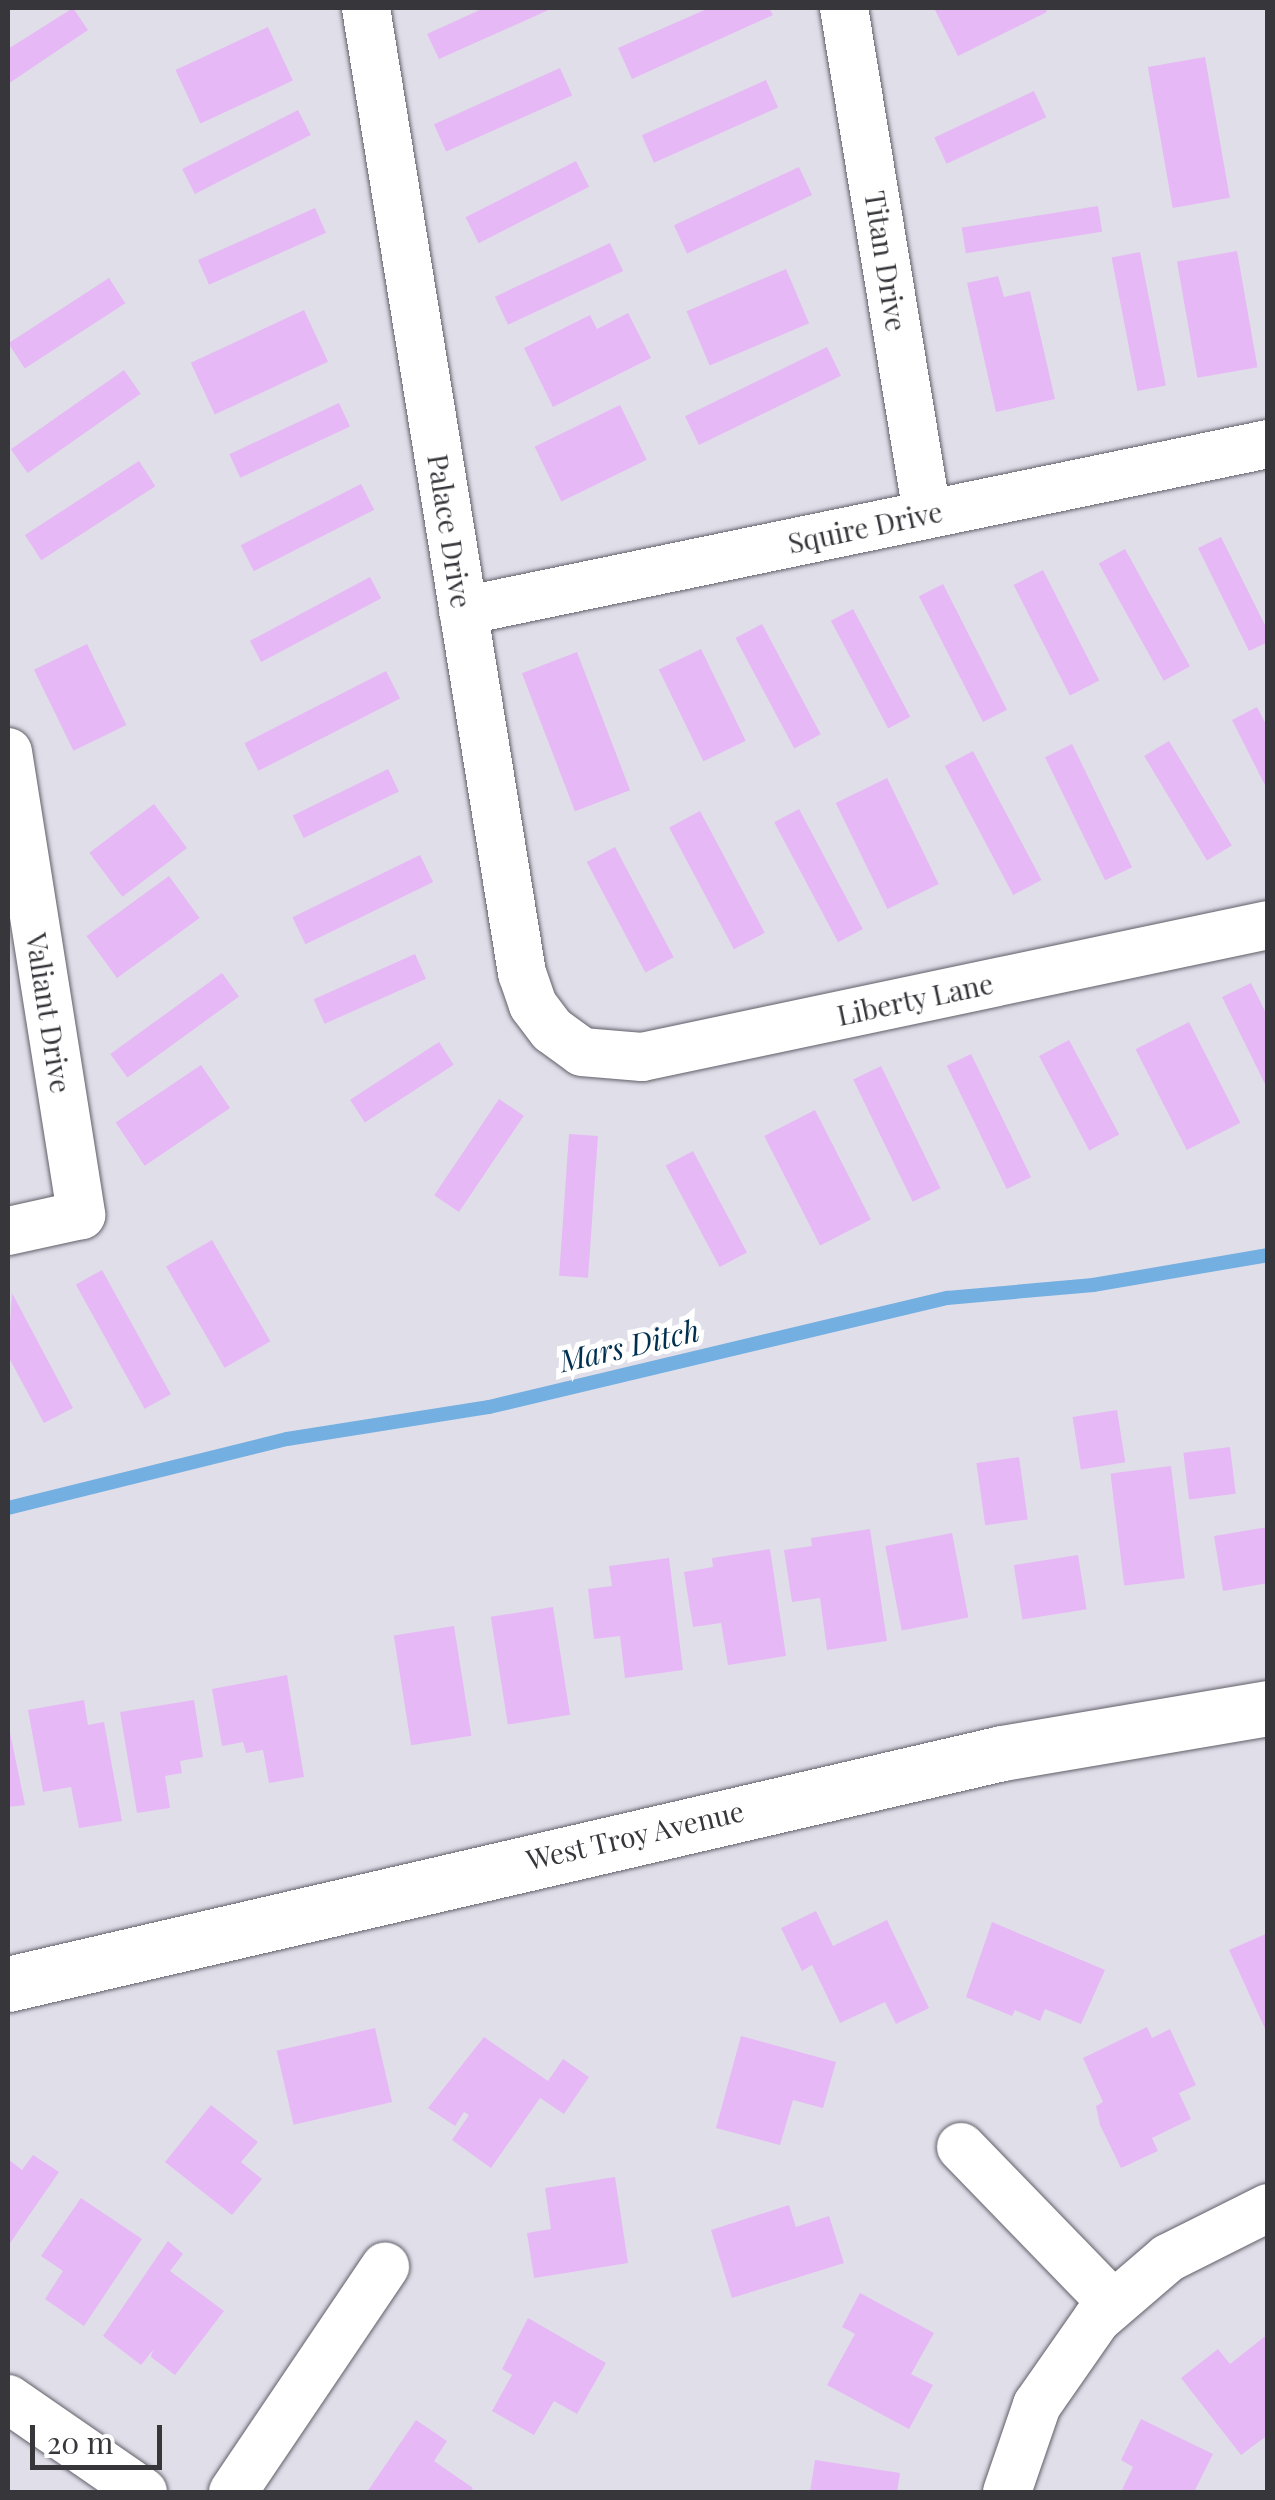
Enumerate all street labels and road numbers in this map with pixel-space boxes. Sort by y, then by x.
street label: Titan Drive [858,188,914,334]
street label: Palace Drive [421,452,479,610]
street label: Squire Drive [785,494,945,560]
street label: Valiant Drive [20,930,78,1096]
street label: Liberty Lane [834,966,996,1032]
street label: West Troy Avenue [522,1793,748,1877]

